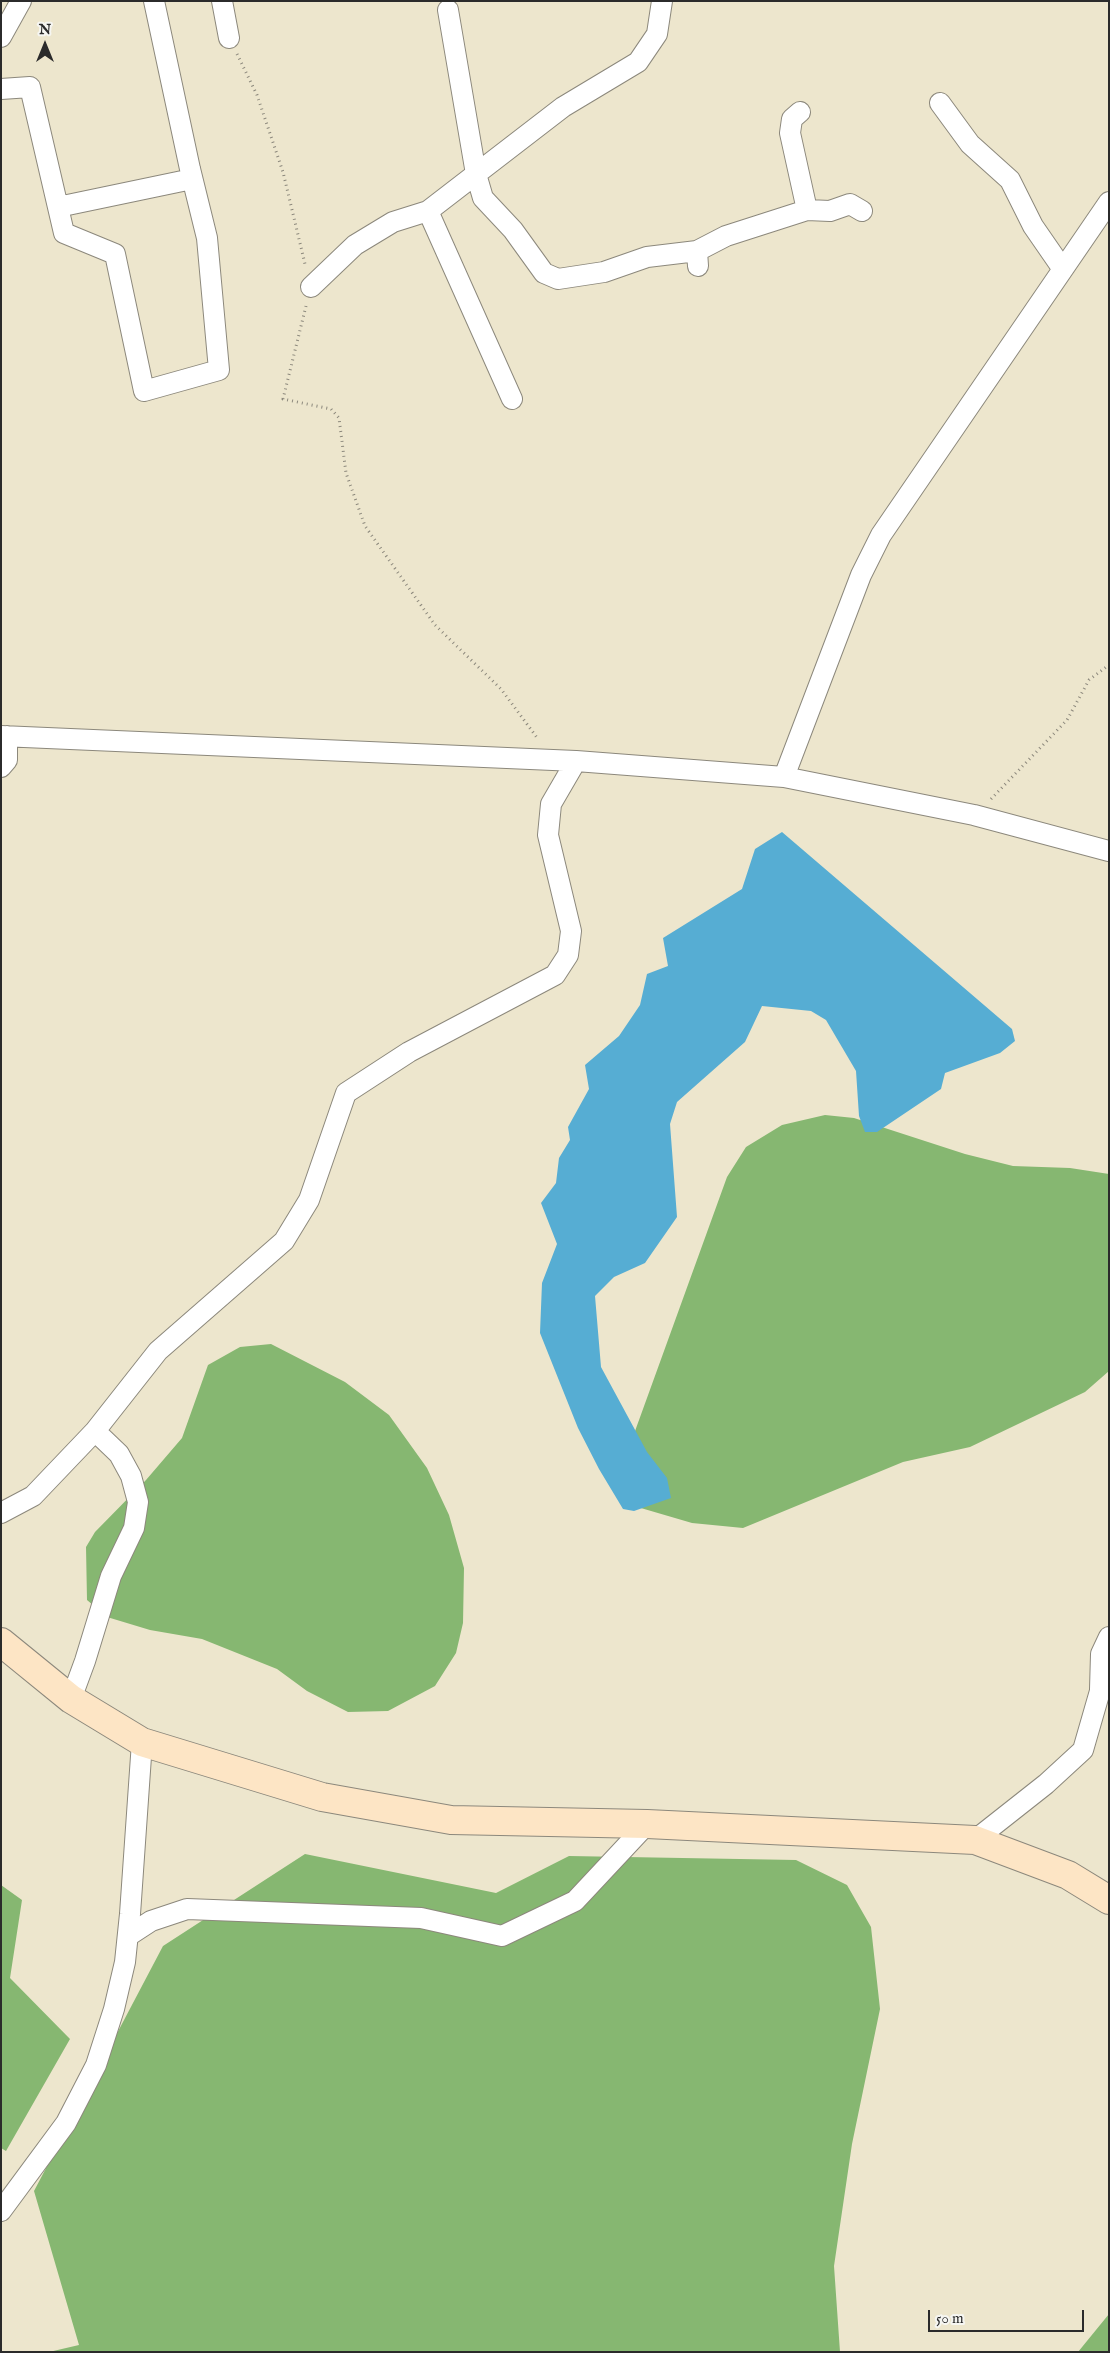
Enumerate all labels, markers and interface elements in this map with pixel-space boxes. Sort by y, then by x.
north arrow [20,20,70,70]
text: N [39,21,51,39]
scale bar [930,2300,1086,2332]
text: 50 m [936,2309,964,2328]

